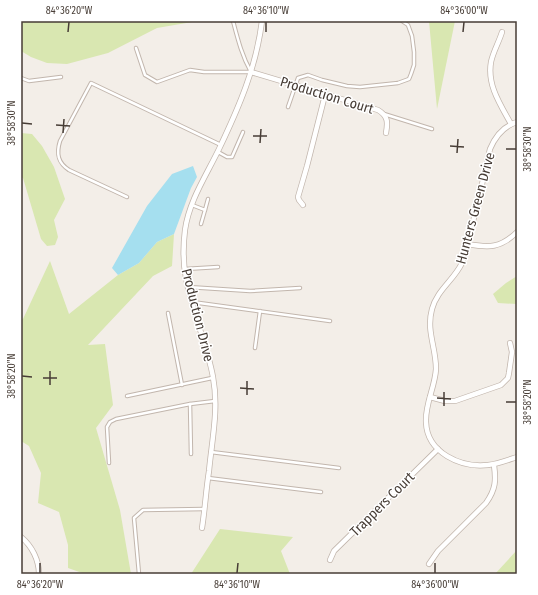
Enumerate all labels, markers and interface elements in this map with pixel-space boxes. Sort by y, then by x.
text: 84°36'20"W [46,5,93,17]
text: 84°36'10"W [243,5,290,17]
text: 84°36'00"W [440,5,488,17]
street label: Production Court [278,73,376,118]
text: 38°58'30"N [6,100,18,146]
text: 38°58'30"N [522,126,534,172]
street label: Hunters Green Drive [452,150,499,266]
street label: Production Drive [178,267,217,364]
text: 38°58'20"N [6,353,18,399]
text: 38°58'20"N [522,379,534,425]
street label: Trappers Court [347,468,418,540]
text: 84°36'20"W [17,579,64,591]
text: 84°36'10"W [214,579,261,591]
text: 84°36'00"W [411,579,459,591]

